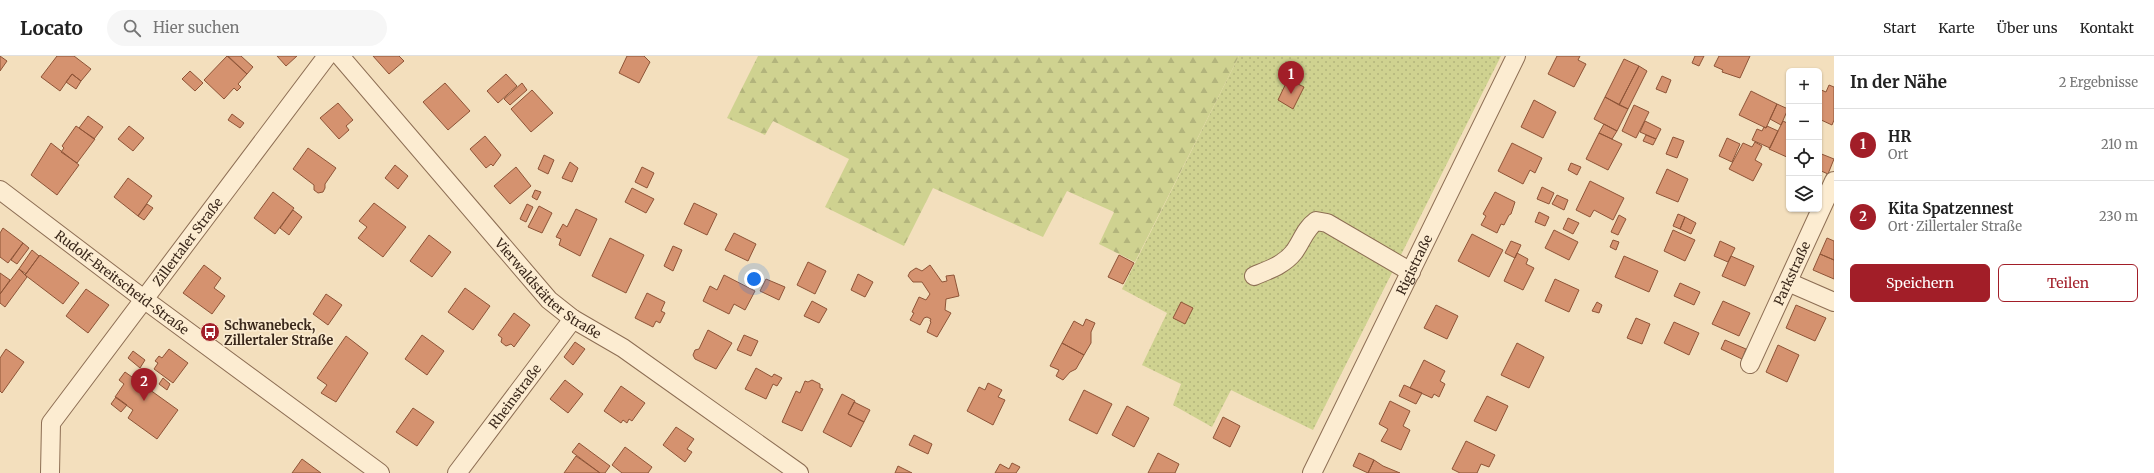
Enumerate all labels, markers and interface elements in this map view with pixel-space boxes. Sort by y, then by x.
search box [107,10,387,46]
text: Locato [20,16,83,40]
icon: search [121,17,143,39]
text: Hier suchen [153,18,239,37]
text: Start [1883,19,1916,37]
text: Karte [1938,19,1975,37]
text: Über uns [1997,19,2058,37]
text: Kontakt [2080,19,2134,37]
pin: 1 [1278,61,1304,94]
map controls [1786,68,1822,212]
button: + [1786,68,1822,104]
text: In der Nähe [1850,71,1947,93]
text: 2 Ergebnisse [2059,74,2138,91]
button: − [1786,104,1822,140]
text: HR [1888,127,1911,146]
text: 1 [1860,136,1866,153]
text: 210 m [2101,136,2138,153]
button: locate [1786,140,1822,176]
text: Ort [1888,146,1908,163]
button: layers [1786,176,1822,212]
street label: Zillertaler Straße [149,194,226,289]
text: Kita Spatzennest [1888,199,2014,218]
text: 2 [1859,208,1867,225]
text: 230 m [2099,208,2138,225]
text: Ort · Zillertaler Straße [1888,218,2022,235]
street label: Rudolf-Breitscheid-Straße [52,226,193,338]
street label: Rigistraße [1392,231,1436,298]
street label: Vierwaldstätter Straße [491,234,605,342]
street label: Parkstraße [1770,238,1814,308]
button: Speichern [1850,264,1990,302]
button: Teilen [1998,264,2138,302]
your location [744,269,764,289]
place label: Schwanebeck, Zillertaler Straße [224,317,333,349]
bus stop icon: Schwanebeck, Zillertaler Straße [199,321,221,343]
street label: Rheinstraße [485,360,545,432]
pin: 2 [131,368,157,401]

